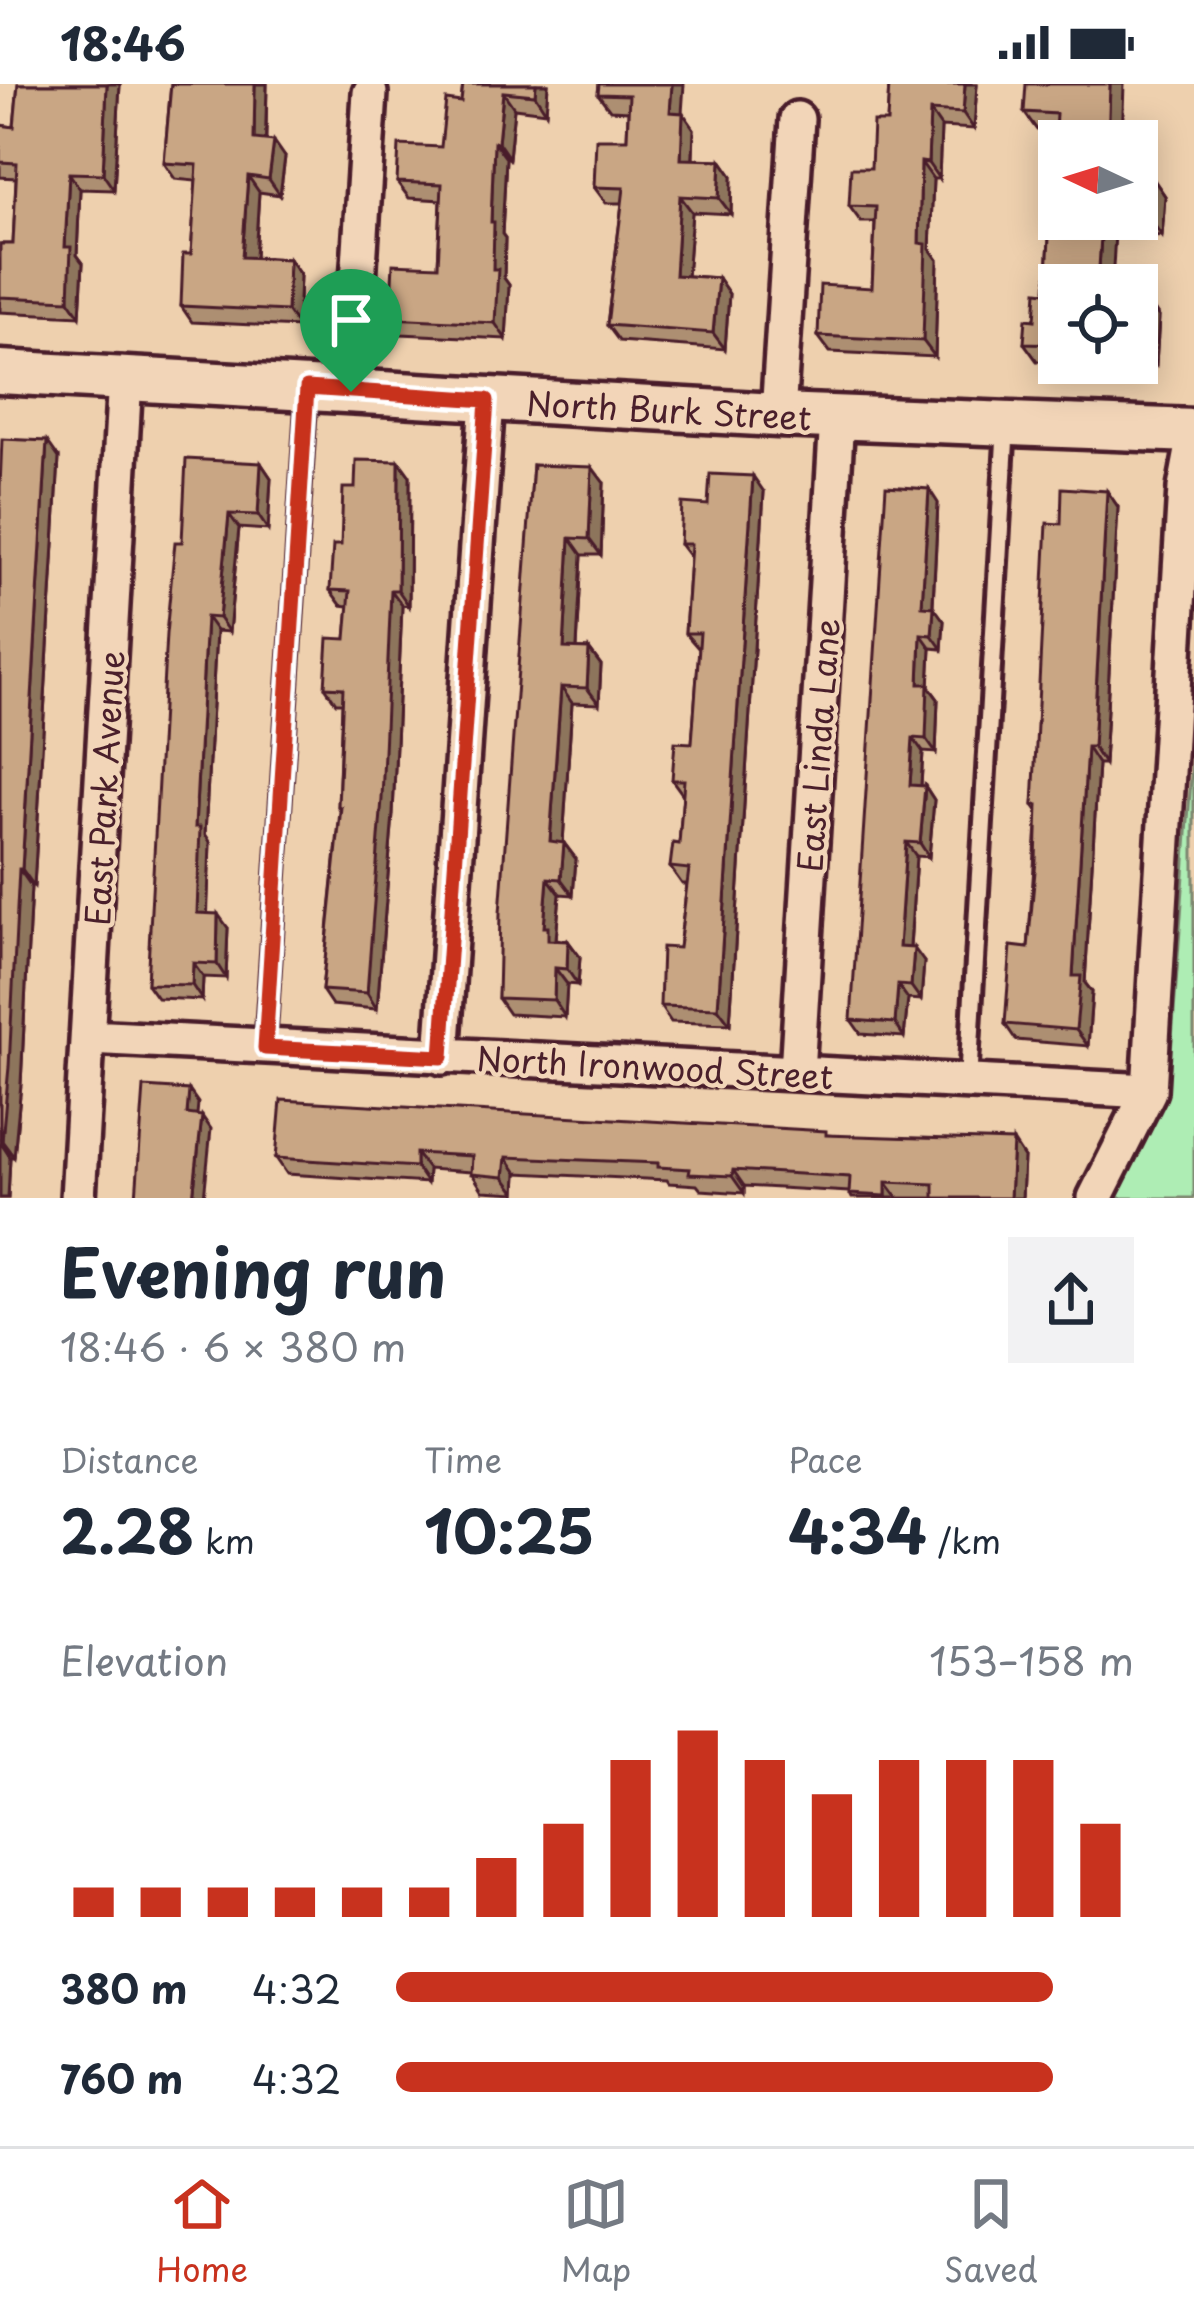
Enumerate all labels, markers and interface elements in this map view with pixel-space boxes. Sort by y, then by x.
text: 18:46 [60,8,186,76]
north arrow [1038,120,1158,240]
map controls [1038,120,1158,384]
button: locate [1038,264,1158,384]
pin [300,269,402,392]
icon: arrive [318,287,384,353]
street label: North Burk Street [525,377,813,441]
street label: East Linda Lane [783,617,851,873]
street label: East Park Avenue [71,649,135,927]
street label: North Ironwood Street [475,1032,835,1100]
text: Evening run [60,1221,446,1320]
button: share [1008,1237,1134,1363]
text: 18:46 · 6 × 380 m [60,1316,406,1375]
text: Distance [60,1434,198,1484]
text: Time [424,1434,502,1484]
text: Pace [788,1434,862,1484]
text: 2.28 [60,1484,194,1574]
text: 10:25 [424,1484,595,1574]
text: 4:34 [788,1484,927,1574]
text: km [194,1515,255,1565]
text: /km [927,1515,1001,1565]
text: Elevation [60,1630,228,1689]
text: 153–158 m [929,1630,1134,1689]
text: 380 m [60,1958,187,2017]
text: 4:32 [252,1958,341,2017]
text: 760 m [60,2048,183,2107]
text: 4:32 [252,2048,341,2107]
tab: Home [156,2171,248,2293]
tab: Map [561,2171,631,2293]
tab: Saved [944,2171,1038,2293]

